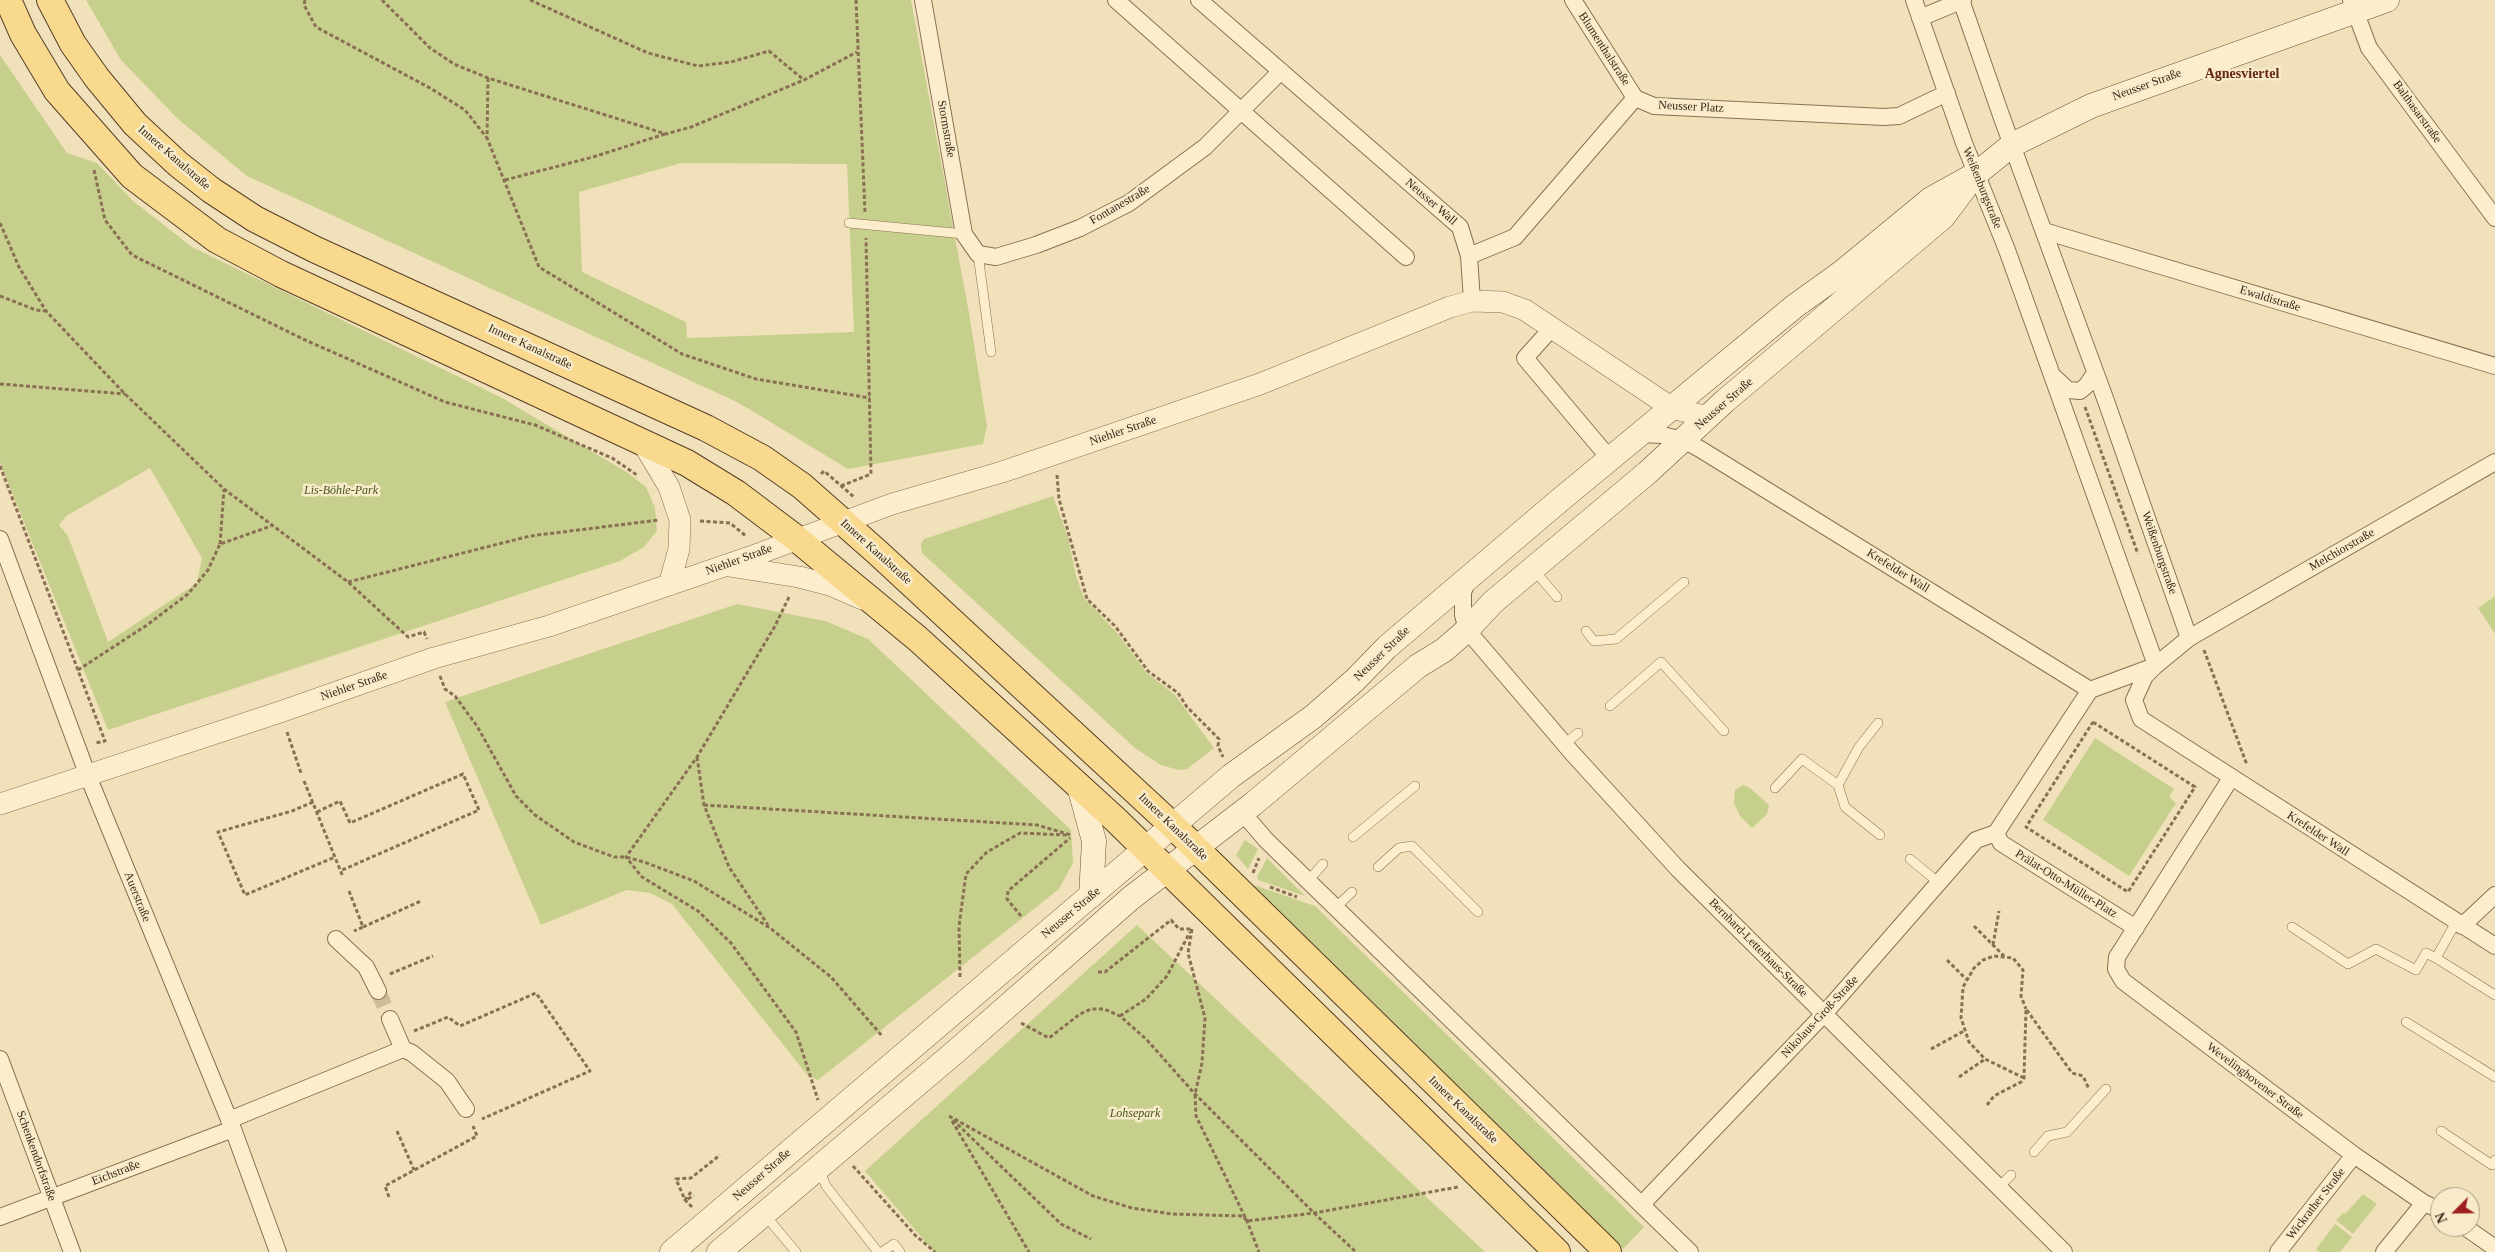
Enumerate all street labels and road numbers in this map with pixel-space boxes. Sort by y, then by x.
street label: Blumenthalstraße [1575,10,1633,88]
street label: Neusser Straße [2111,66,2183,104]
street label: Balthasarstraße [2389,78,2445,146]
street label: Neusser Platz [1658,98,1724,116]
street label: Stormstraße [934,99,958,159]
street label: Innere Kanalstraße [135,123,213,193]
street label: Weißenburgstraße [1959,145,2005,231]
street label: Neusser Wall [1402,176,1460,228]
street label: Fontanestraße [1087,182,1153,228]
street label: Ewaldistraße [2238,283,2302,315]
street label: Innere Kanalstraße [486,321,574,373]
street label: Neusser Straße [1692,375,1756,433]
street label: Niehler Straße [1088,413,1158,449]
street label: Weißenburgstraße [2138,510,2180,596]
street label: Innere Kanalstraße [837,516,915,588]
street label: Melchiorstraße [2307,526,2377,574]
street label: Niehler Straße [704,541,774,579]
street label: Krefelder Wall [1864,546,1932,596]
street label: Neusser Straße [1351,624,1413,684]
street label: Niehler Straße [319,668,389,704]
street label: Innere Kanalstraße [1135,790,1211,864]
street label: Krefelder Wall [2284,809,2352,859]
street label: Prälat-Otto-Müller-Platz [2012,847,2120,921]
street label: Auerstraße [120,870,154,924]
street label: Neusser Straße [1039,884,1103,942]
street label: Bernhard-Letterhaus-Straße [1706,896,1810,1000]
street label: Nikolaus-Groß-Straße [1778,973,1862,1061]
street label: Wevelinghovener Straße [2204,1040,2306,1122]
street label: Innere Kanalstraße [1425,1073,1501,1147]
street label: Schenkendorfstraße [13,1109,59,1203]
street label: Neusser Straße [730,1146,794,1204]
street label: Eichstraße [90,1157,142,1189]
street label: Wickrather Straße [2284,1165,2348,1243]

